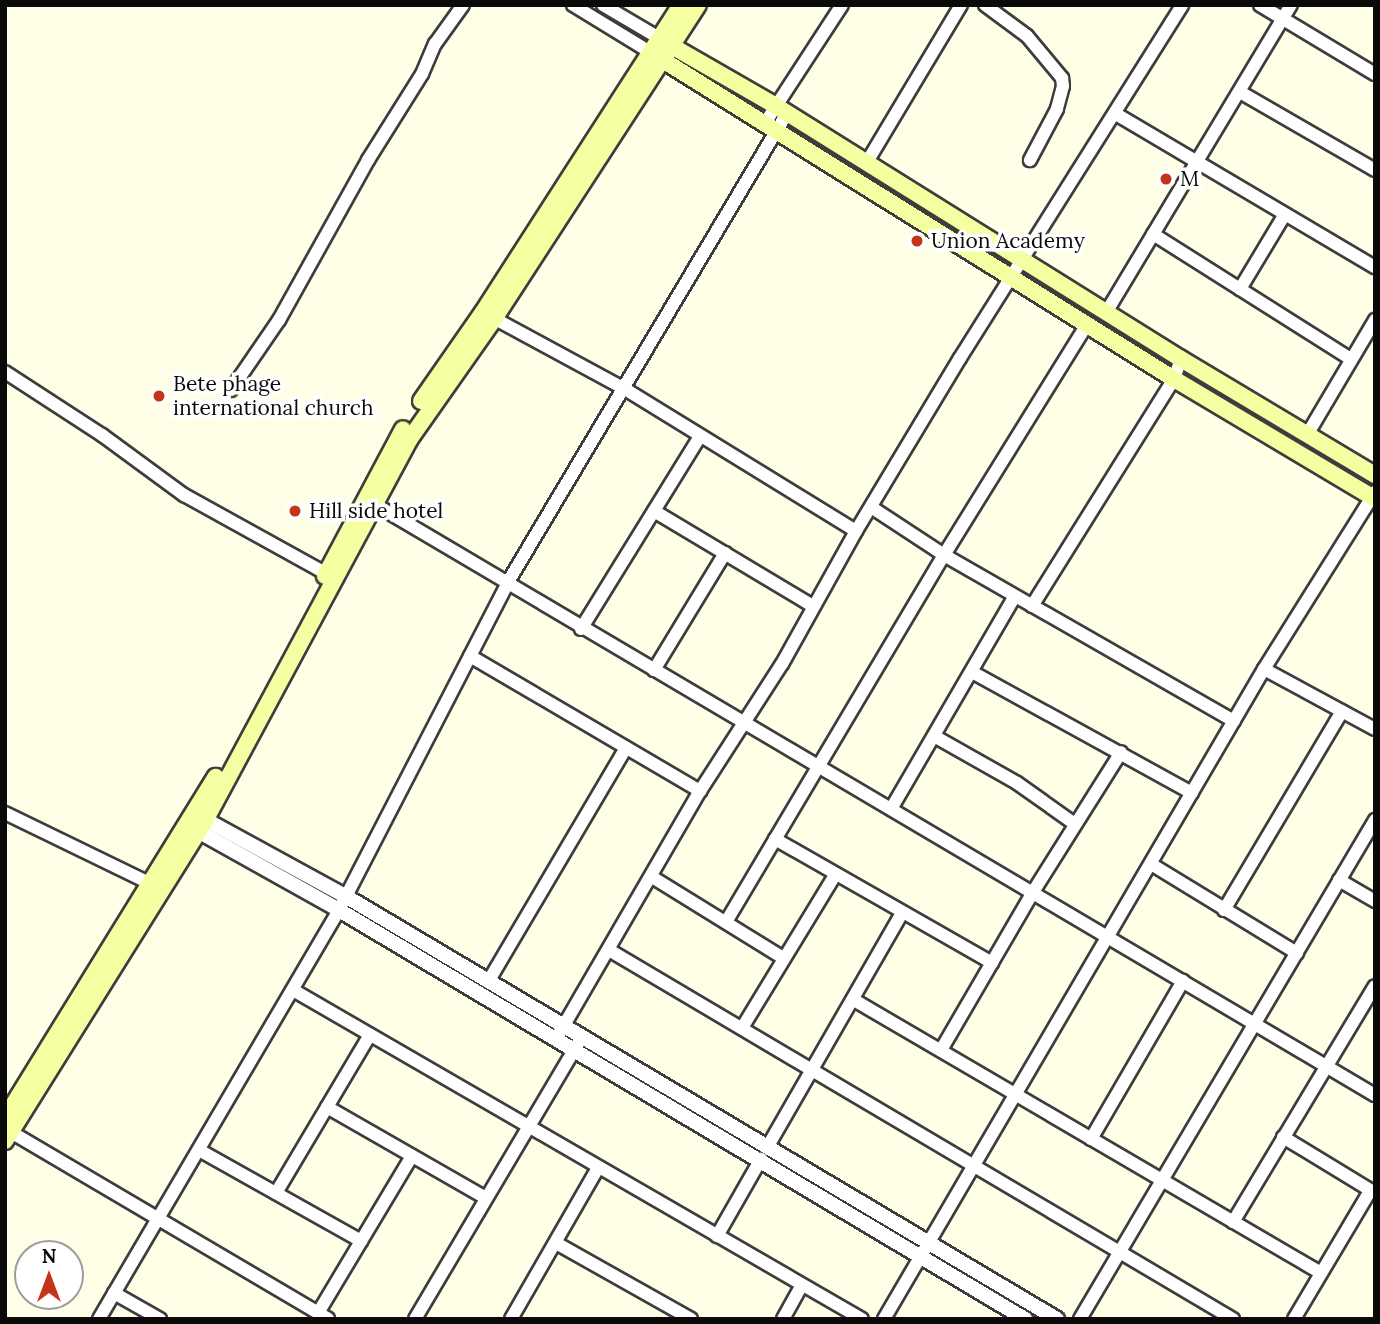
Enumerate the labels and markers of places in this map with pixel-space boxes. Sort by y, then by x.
place label: M [1180,166,1199,192]
marker: M [1158,171,1174,187]
place label: Union Academy [931,228,1085,254]
marker: Union Academy [909,233,925,249]
place label: Bete phage international church [173,371,374,421]
marker: Bete phage international church [151,388,167,404]
place label: Hill side hotel [309,498,443,524]
marker: Hill side hotel [287,503,303,519]

